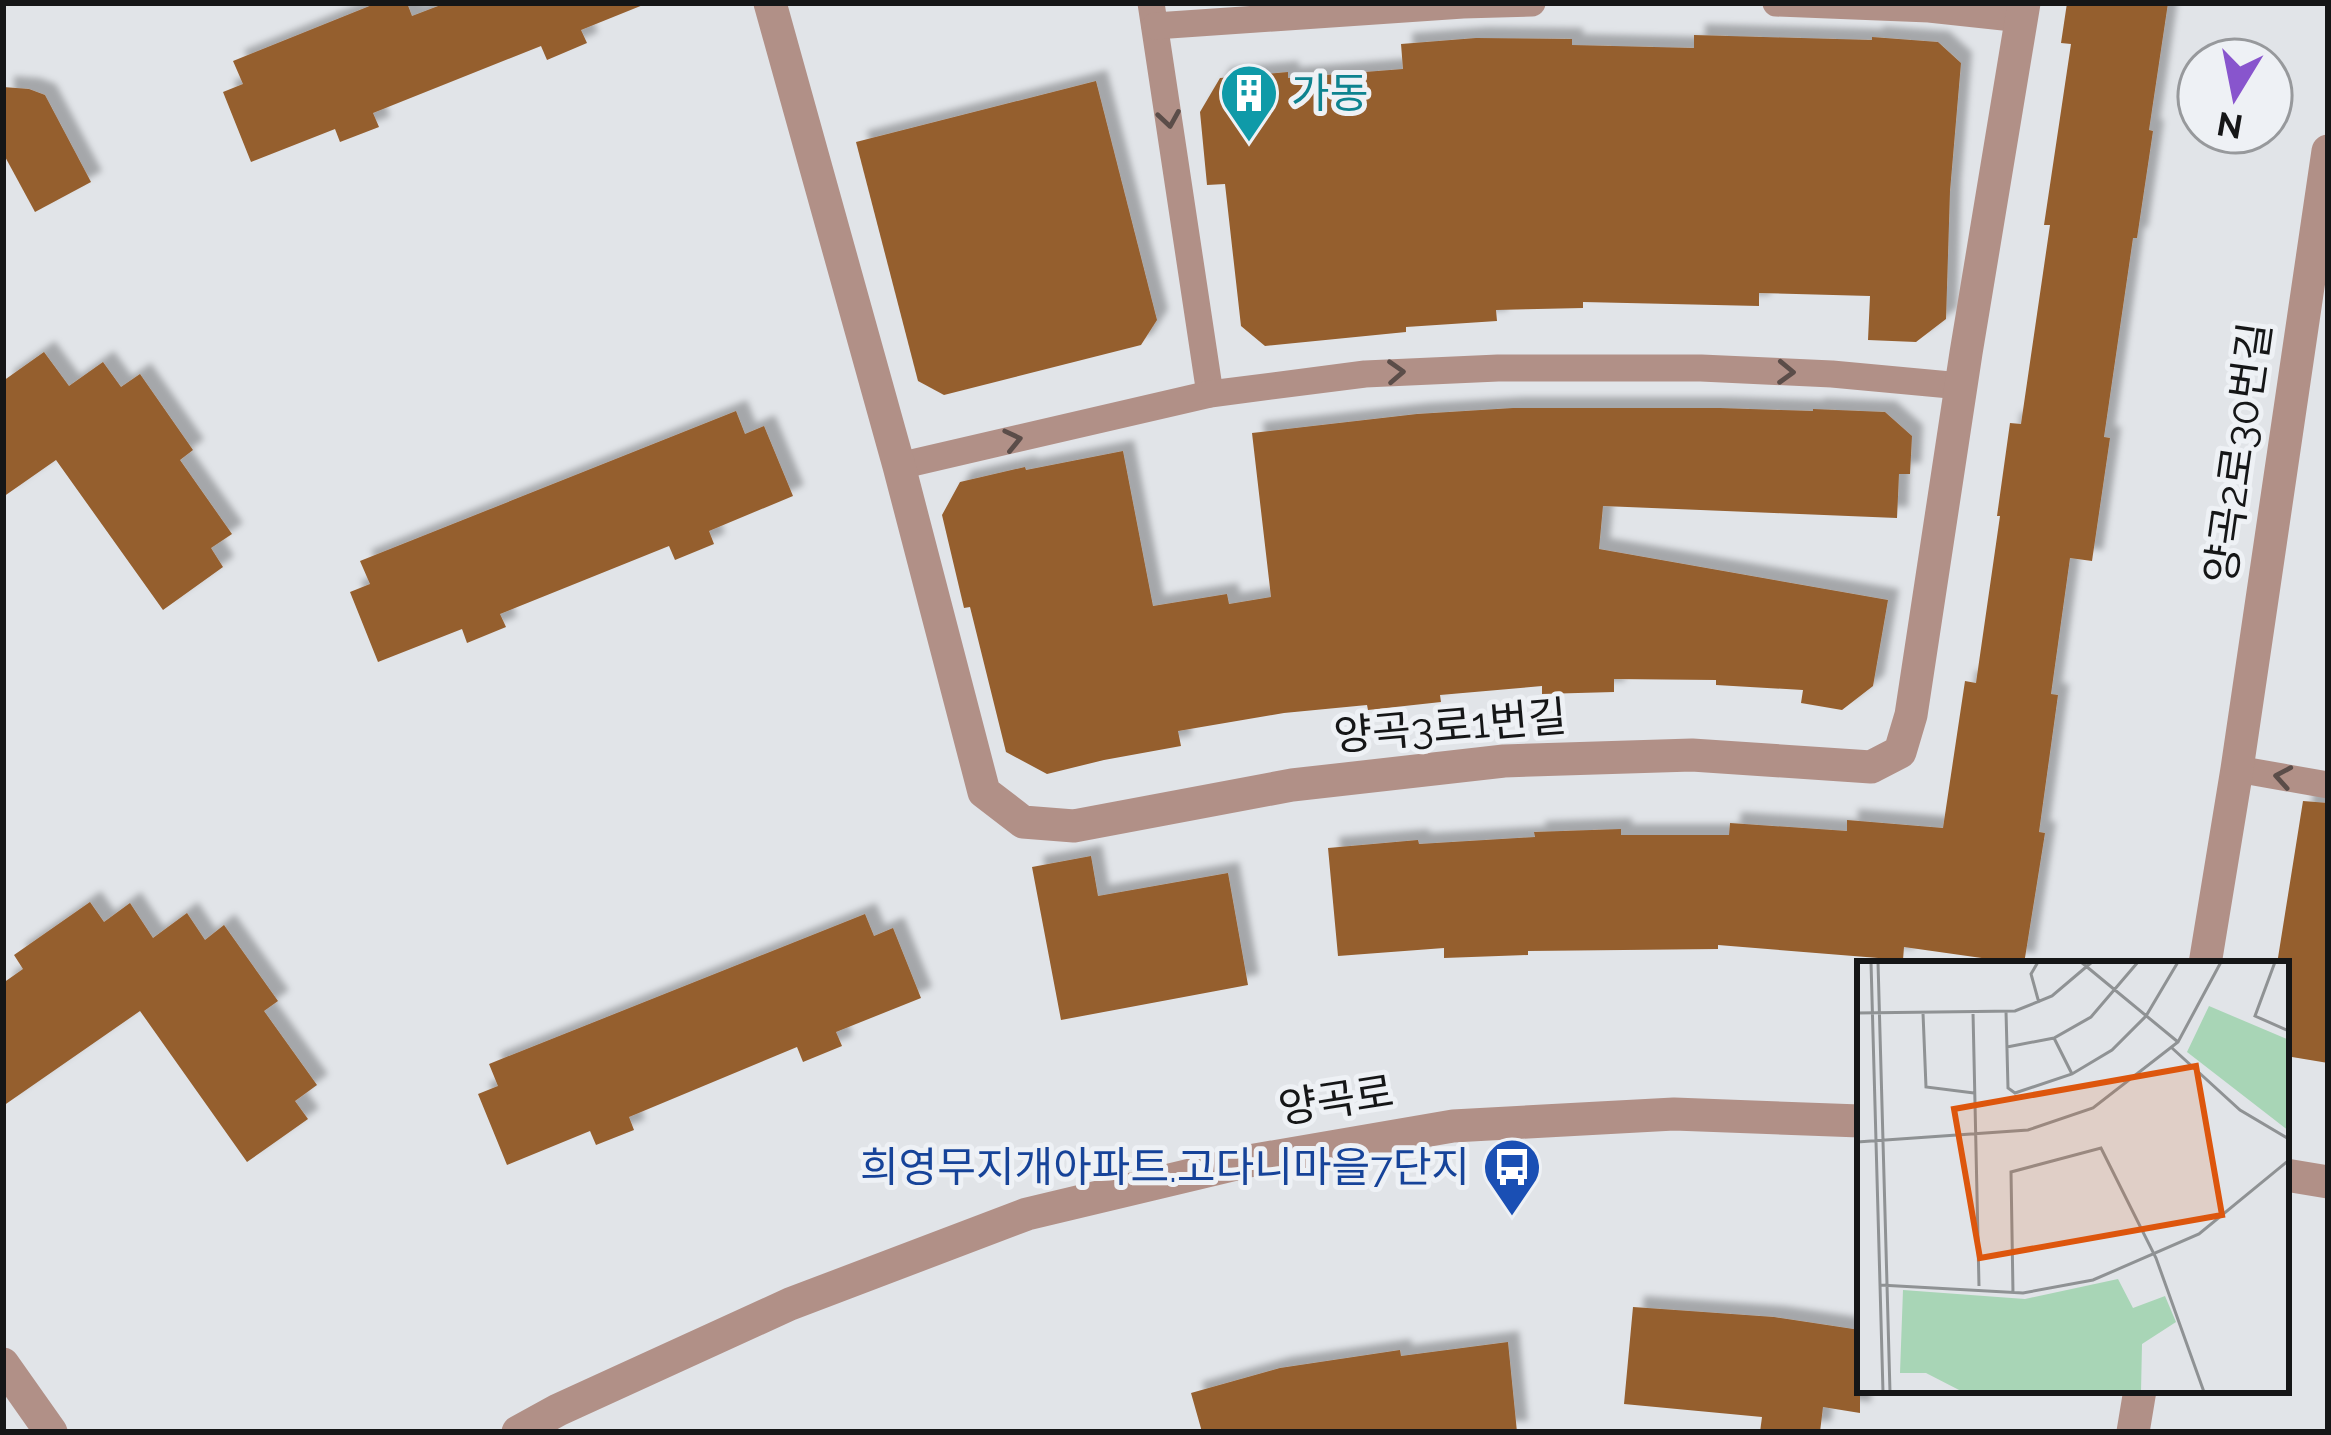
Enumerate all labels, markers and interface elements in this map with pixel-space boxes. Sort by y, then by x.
north arrow [2175,36,2295,156]
building icon: 가동 [1218,62,1280,144]
place label: 가동 [1291,69,1368,118]
text: N [2214,104,2246,146]
one-way arrow [1155,108,1180,128]
street label: 양곡2로30번길 [2195,319,2281,587]
one-way arrow [1777,359,1796,385]
one-way arrow [1387,360,1406,386]
one-way arrow [1002,429,1023,454]
street label: 양곡3로1번길 [1332,691,1568,761]
one-way arrow [2273,765,2293,790]
inset map [1857,961,2289,1393]
street label: 양곡로 [1275,1067,1397,1133]
bus stop icon: 희영무지개아파트.고다니마을7단지 [1481,1136,1543,1218]
place label: 희영무지개아파트.고다니마을7단지 [860,1143,1470,1192]

